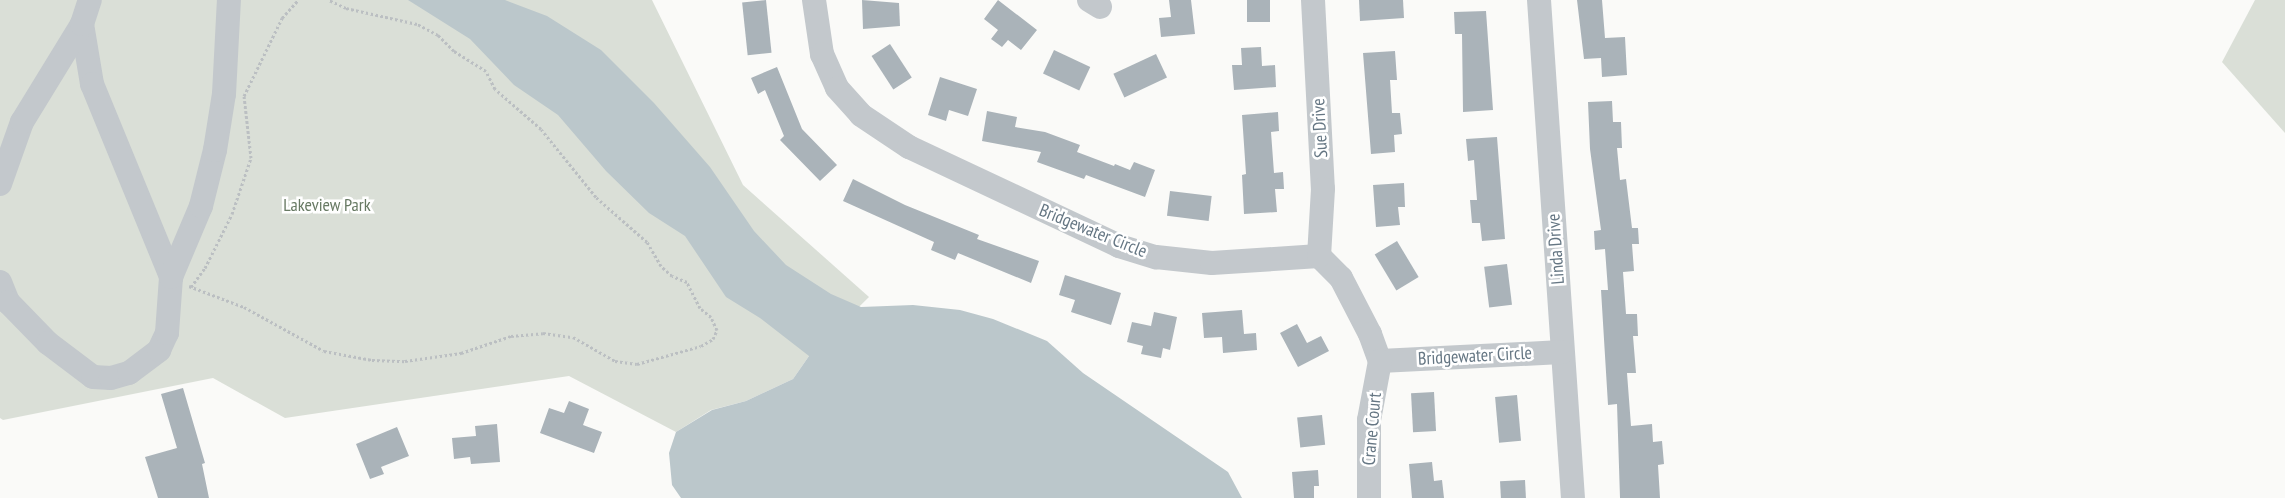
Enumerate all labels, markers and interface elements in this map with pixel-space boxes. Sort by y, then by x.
street label: Sue Drive [1308,98,1332,158]
park label: Lakeview Park [283,194,371,216]
street label: Bridgewater Circle [1036,200,1150,262]
street label: Linda Drive [1543,213,1569,285]
street label: Bridgewater Circle [1417,342,1533,370]
street label: Crane Court [1358,392,1386,466]

